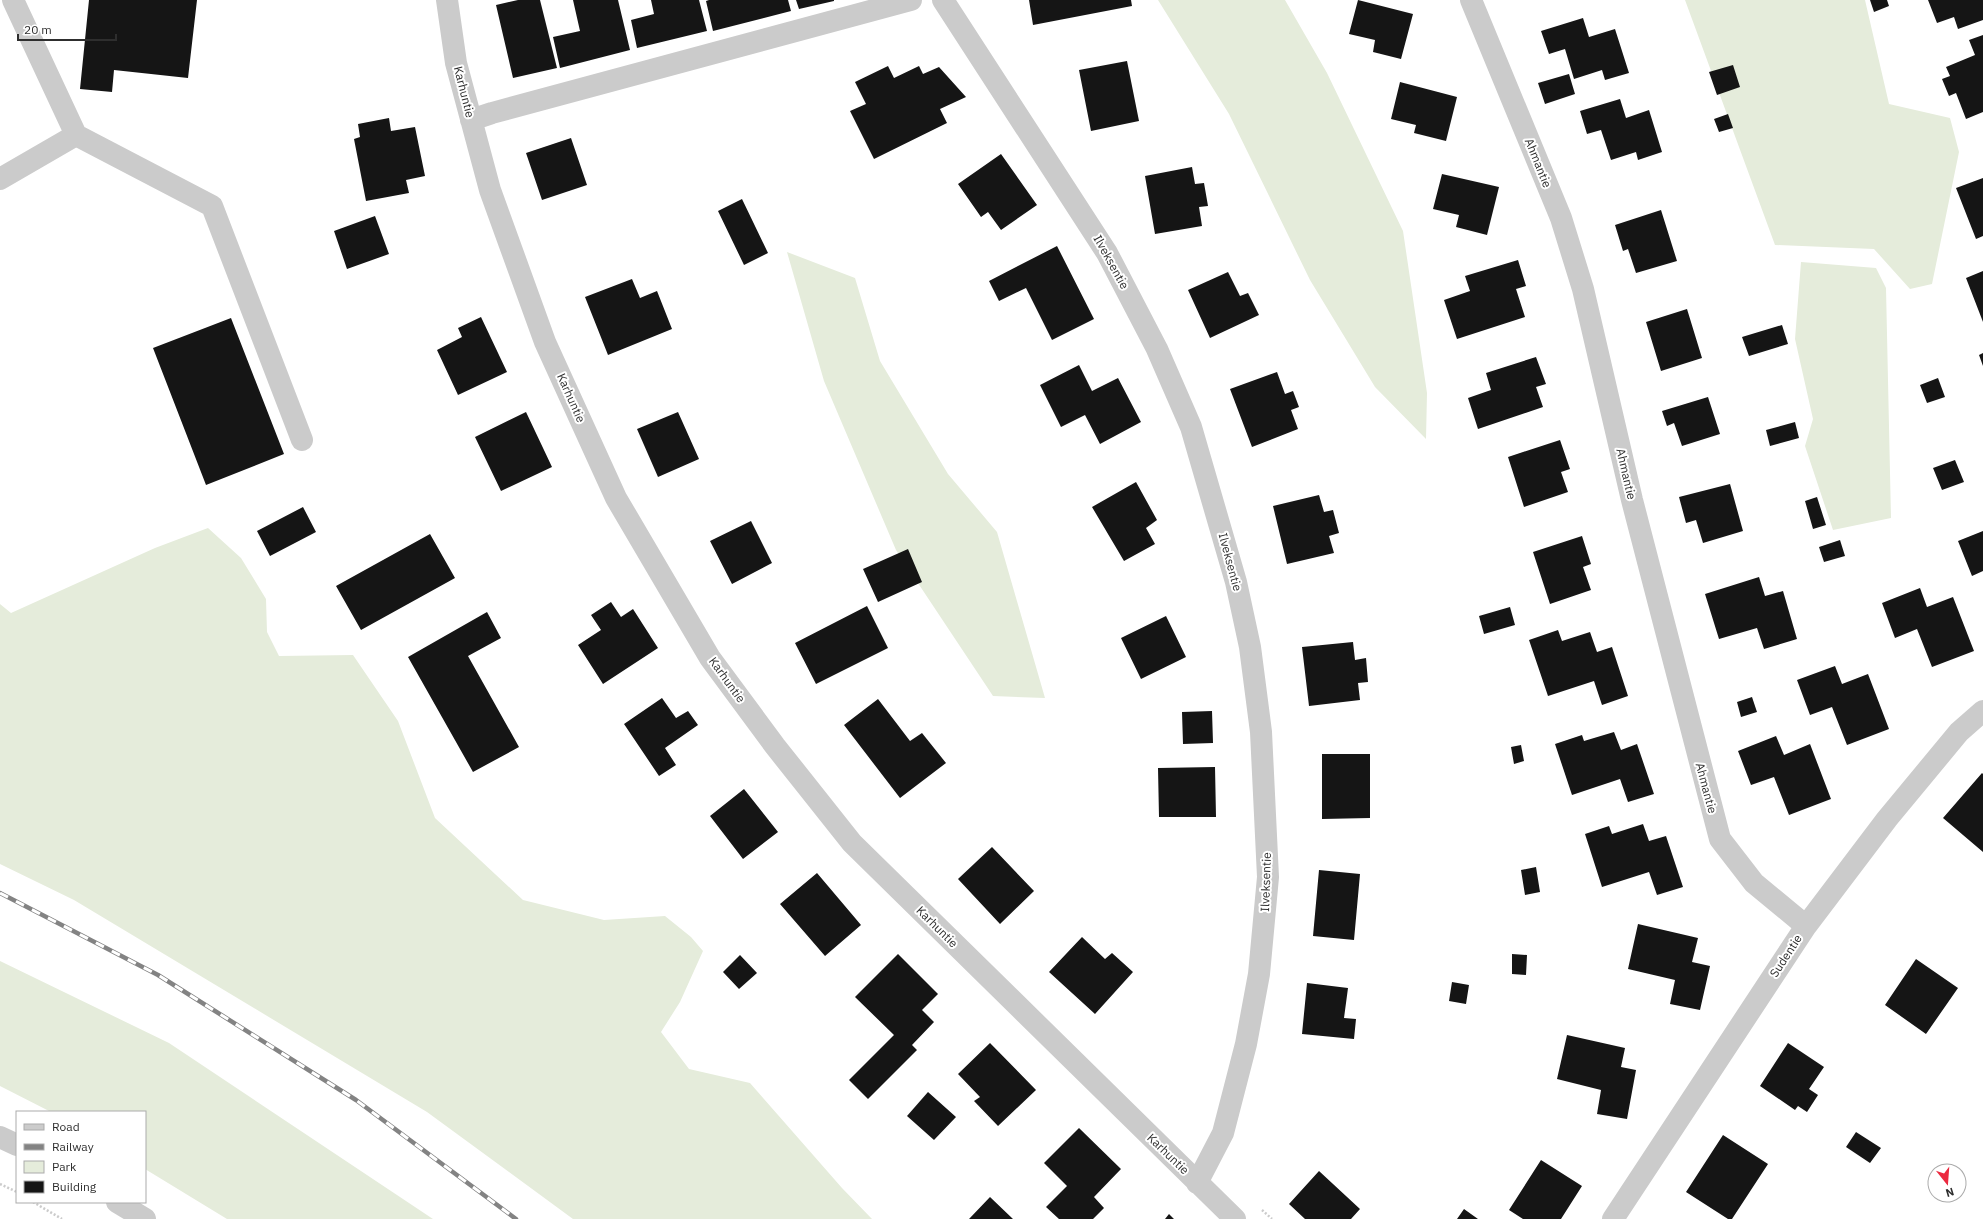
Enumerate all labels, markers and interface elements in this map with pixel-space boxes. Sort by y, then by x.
scale bar [18,16,116,42]
text: 20 m [24,22,52,37]
street label: Karhuntie [451,65,478,120]
street label: Ahmantie [1522,136,1555,190]
street label: Ilveksentie [1090,232,1133,292]
street label: Karhuntie [554,371,589,425]
street label: Ahmantie [1613,447,1640,501]
street label: Ilveksentie [1216,531,1246,593]
street label: Karhuntie [706,654,749,706]
street label: Ahmantie [1693,761,1721,815]
street label: Ilveksentie [1257,852,1274,912]
street label: Karhuntie [913,903,962,951]
street label: Sudentie [1766,931,1805,980]
legend [16,1111,146,1203]
text: Road [52,1119,80,1134]
street label: Karhuntie [1144,1130,1193,1178]
text: Railway [52,1139,94,1154]
text: Park [52,1159,77,1174]
north arrow [1927,1163,1967,1203]
text: Building [52,1179,97,1194]
text: N [1944,1185,1956,1200]

